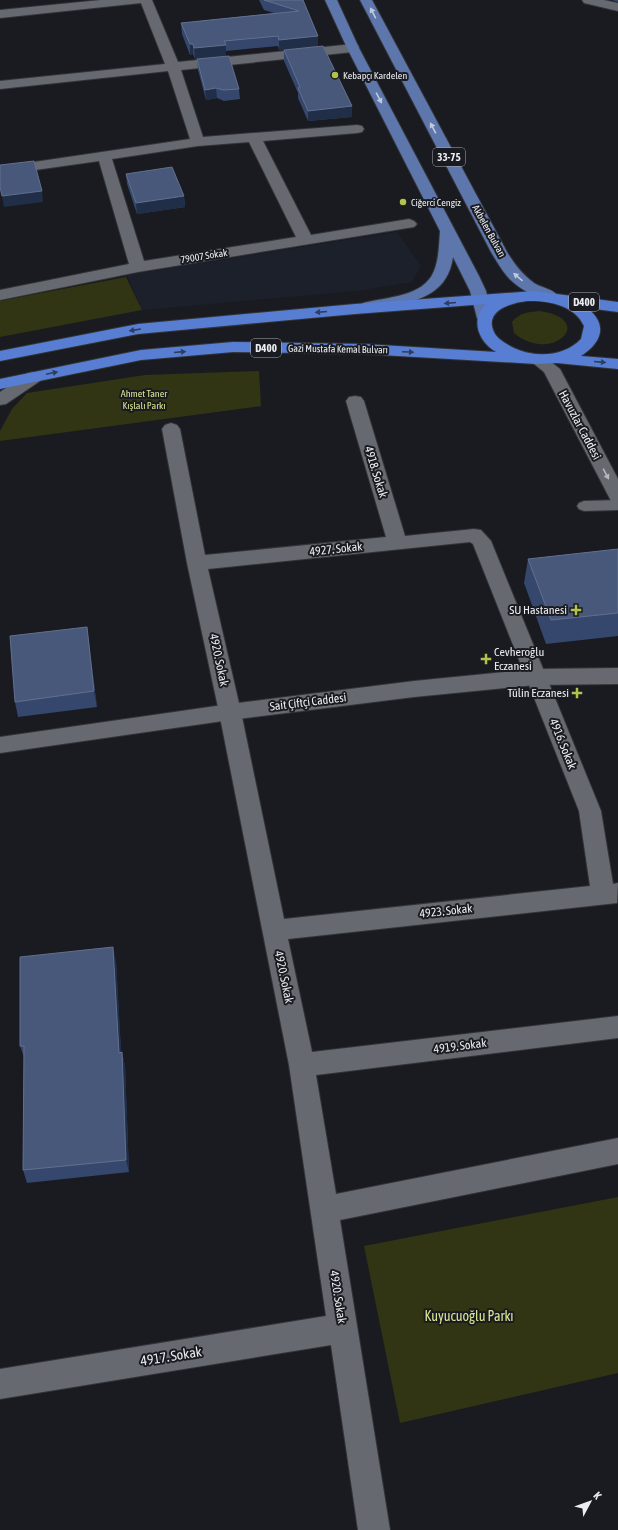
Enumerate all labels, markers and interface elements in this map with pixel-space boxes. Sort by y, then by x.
one-way arrow [370,7,376,19]
marker: Kebapçı Kardelen [330,70,340,80]
place label: Kebapçı Kardelen [343,70,407,81]
one-way arrow [376,92,382,104]
one-way arrow [430,122,437,134]
road number: 33-75 [433,148,465,166]
marker: Ciğerci Cengiz [398,197,408,207]
place label: Ciğerci Cengiz [411,197,461,208]
street label: Akbelen Bulvarı [470,203,508,259]
street label: 79007 Sokak [180,247,229,265]
one-way arrow [512,273,523,282]
road number: D400 [569,293,599,311]
one-way arrow [444,299,456,306]
one-way arrow [315,309,327,315]
one-way arrow [129,327,142,333]
road number: D400 [251,339,281,357]
street label: Gazi Mustafa Kemal Bulvarı [288,343,388,355]
one-way arrow [174,348,186,355]
one-way arrow [402,348,414,355]
one-way arrow [594,359,606,366]
one-way arrow [46,370,58,376]
park label: Ahmet Taner Kışlalı Parkı [121,388,168,411]
street label: Havuzlar Caddesi [556,388,604,462]
street label: 4918. Sokak [362,445,391,500]
one-way arrow [603,468,609,479]
street label: 4927. Sokak [309,539,364,559]
place label: SU Hastanesi [509,603,567,617]
marker: SU Hastanesi [570,604,582,616]
street label: 4920. Sokak [207,633,232,688]
place label: Cevheroğlu Eczanesi [494,645,544,673]
marker: Cevheroğlu Eczanesi [481,654,491,664]
place label: Tülin Eczanesi [507,686,569,700]
marker: Tülin Eczanesi [572,688,582,698]
street label: Sait Çiftçi Caddesi [269,690,347,714]
street label: 4916. Sokak [547,717,580,772]
street label: 4923. Sokak [419,901,474,921]
street label: 4920. Sokak [272,950,297,1005]
street label: 4919. Sokak [433,1036,488,1056]
street label: 4920. Sokak [327,1270,349,1325]
park label: Kuyucuoğlu Parkı [424,1308,514,1324]
street label: 4917. Sokak [139,1343,203,1369]
north arrow [570,1482,610,1522]
text: K [591,1489,604,1502]

